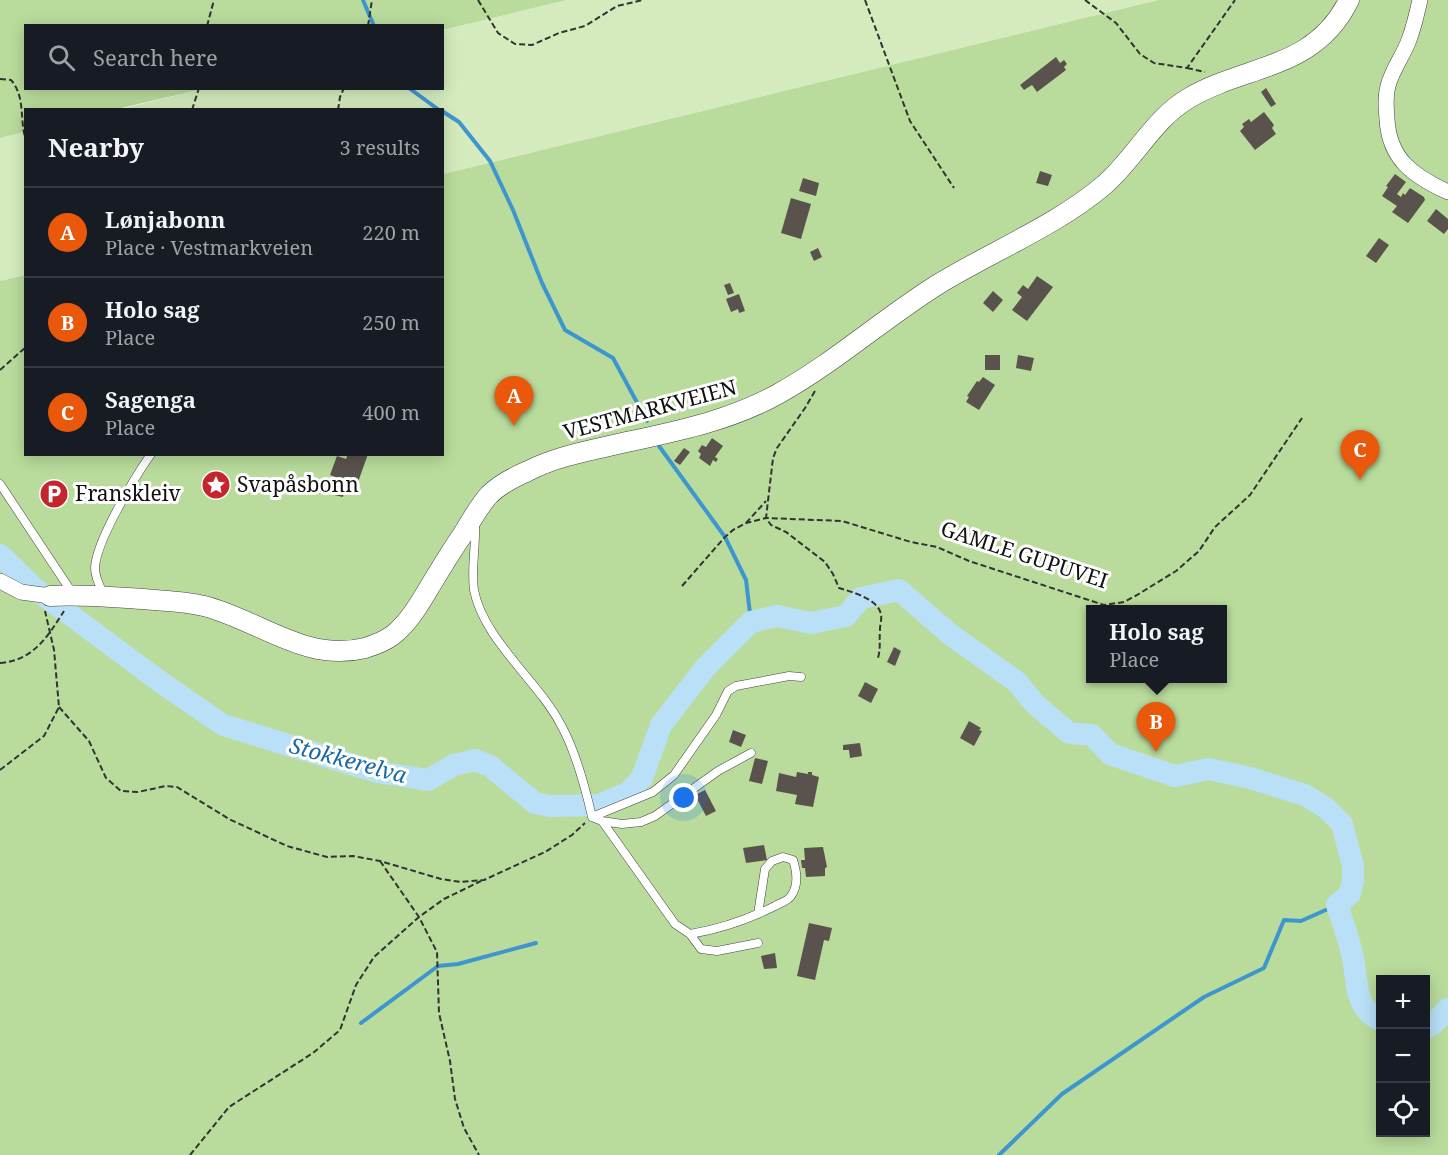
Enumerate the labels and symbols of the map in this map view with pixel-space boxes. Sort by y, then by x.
street label: VESTMARKVEIEN [560,372,739,446]
pin: A [494,376,534,426]
pin: C [1340,430,1380,480]
place icon: Svapåsbonn [200,469,232,501]
place label: Svapåsbonn [237,470,359,498]
parking icon: Franskleiv [38,478,70,510]
place label: Franskleiv [75,479,181,507]
street label: GAMLE GUPUVEI [937,514,1111,594]
pin: B [1136,702,1176,752]
water label: Stokkerelva [286,729,410,789]
your location [669,783,698,812]

